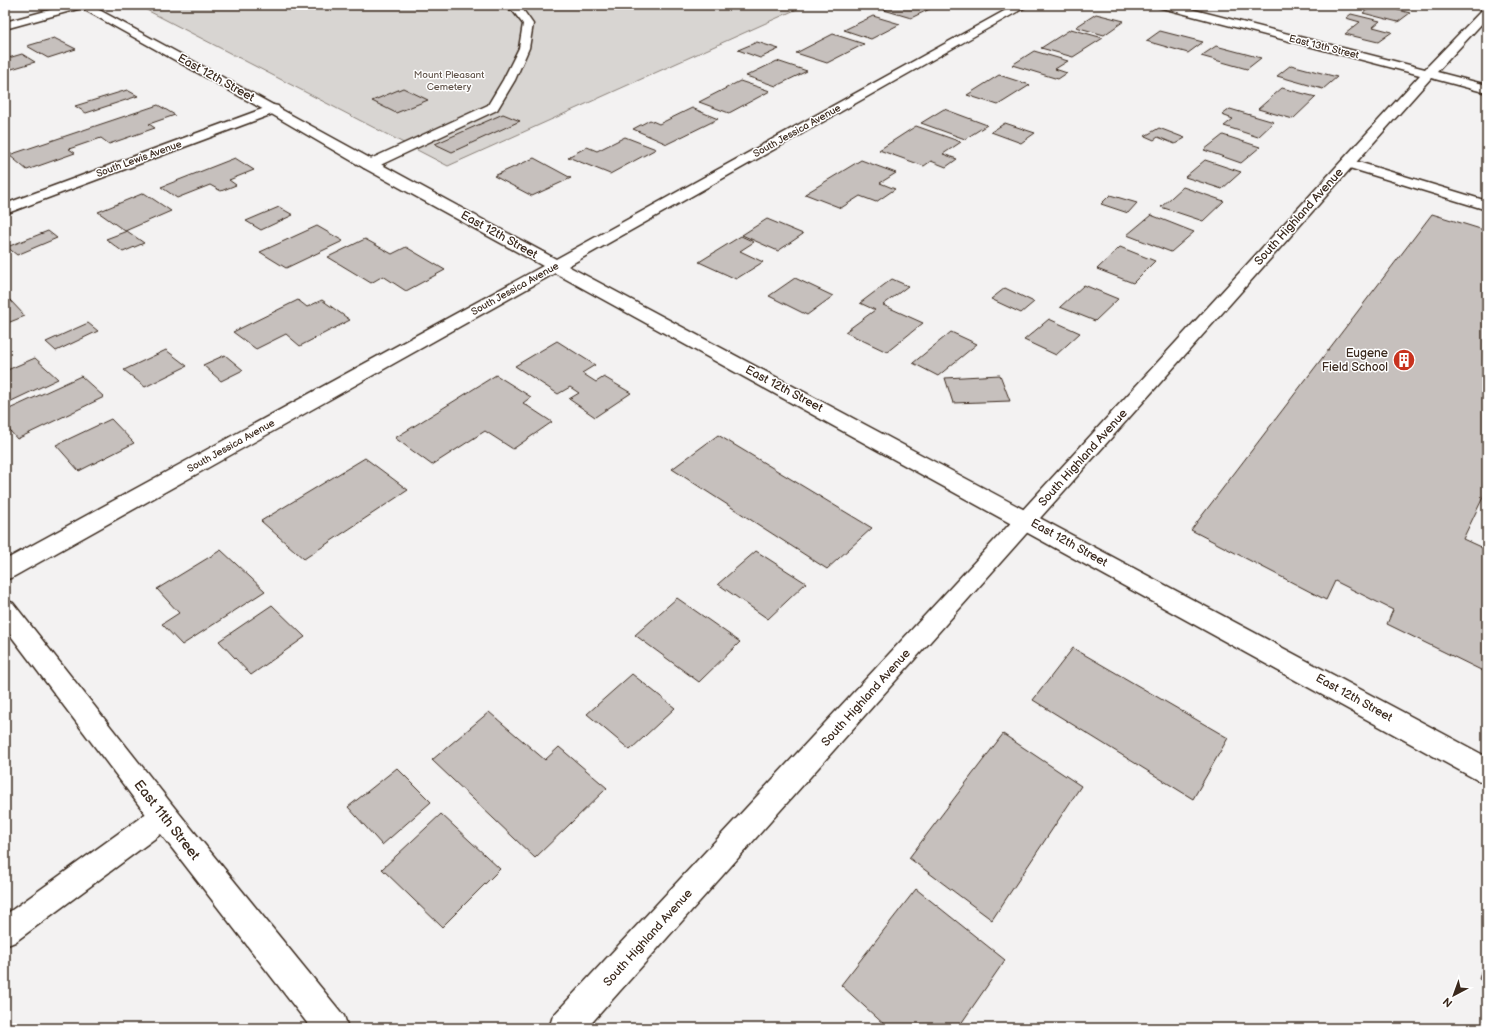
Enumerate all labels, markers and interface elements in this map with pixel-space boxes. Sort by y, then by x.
street label: East 13th Street [1288,33,1360,61]
street label: East 12th Street [175,51,257,105]
park label: Mount Pleasant Cemetery [414,69,484,93]
street label: South Jessica Avenue [751,102,843,160]
street label: South Lewis Avenue [95,138,183,180]
street label: South Highland Avenue [1251,165,1347,269]
street label: East 12th Street [458,208,540,262]
street label: South Jessica Avenue [469,260,561,318]
place label: Eugene Field School [1322,346,1388,375]
building icon: Eugene Field School [1391,347,1417,373]
street label: East 12th Street [743,362,826,416]
street label: South Highland Avenue [1035,406,1131,510]
street label: South Jessica Avenue [185,417,277,475]
street label: East 12th Street [1028,516,1110,570]
street label: South Highland Avenue [818,646,914,750]
street label: East 12th Street [1313,671,1395,725]
street label: East 11th Street [130,777,204,864]
street label: South Highland Avenue [600,886,696,990]
north arrow [1434,975,1474,1015]
text: N [1440,995,1455,1010]

